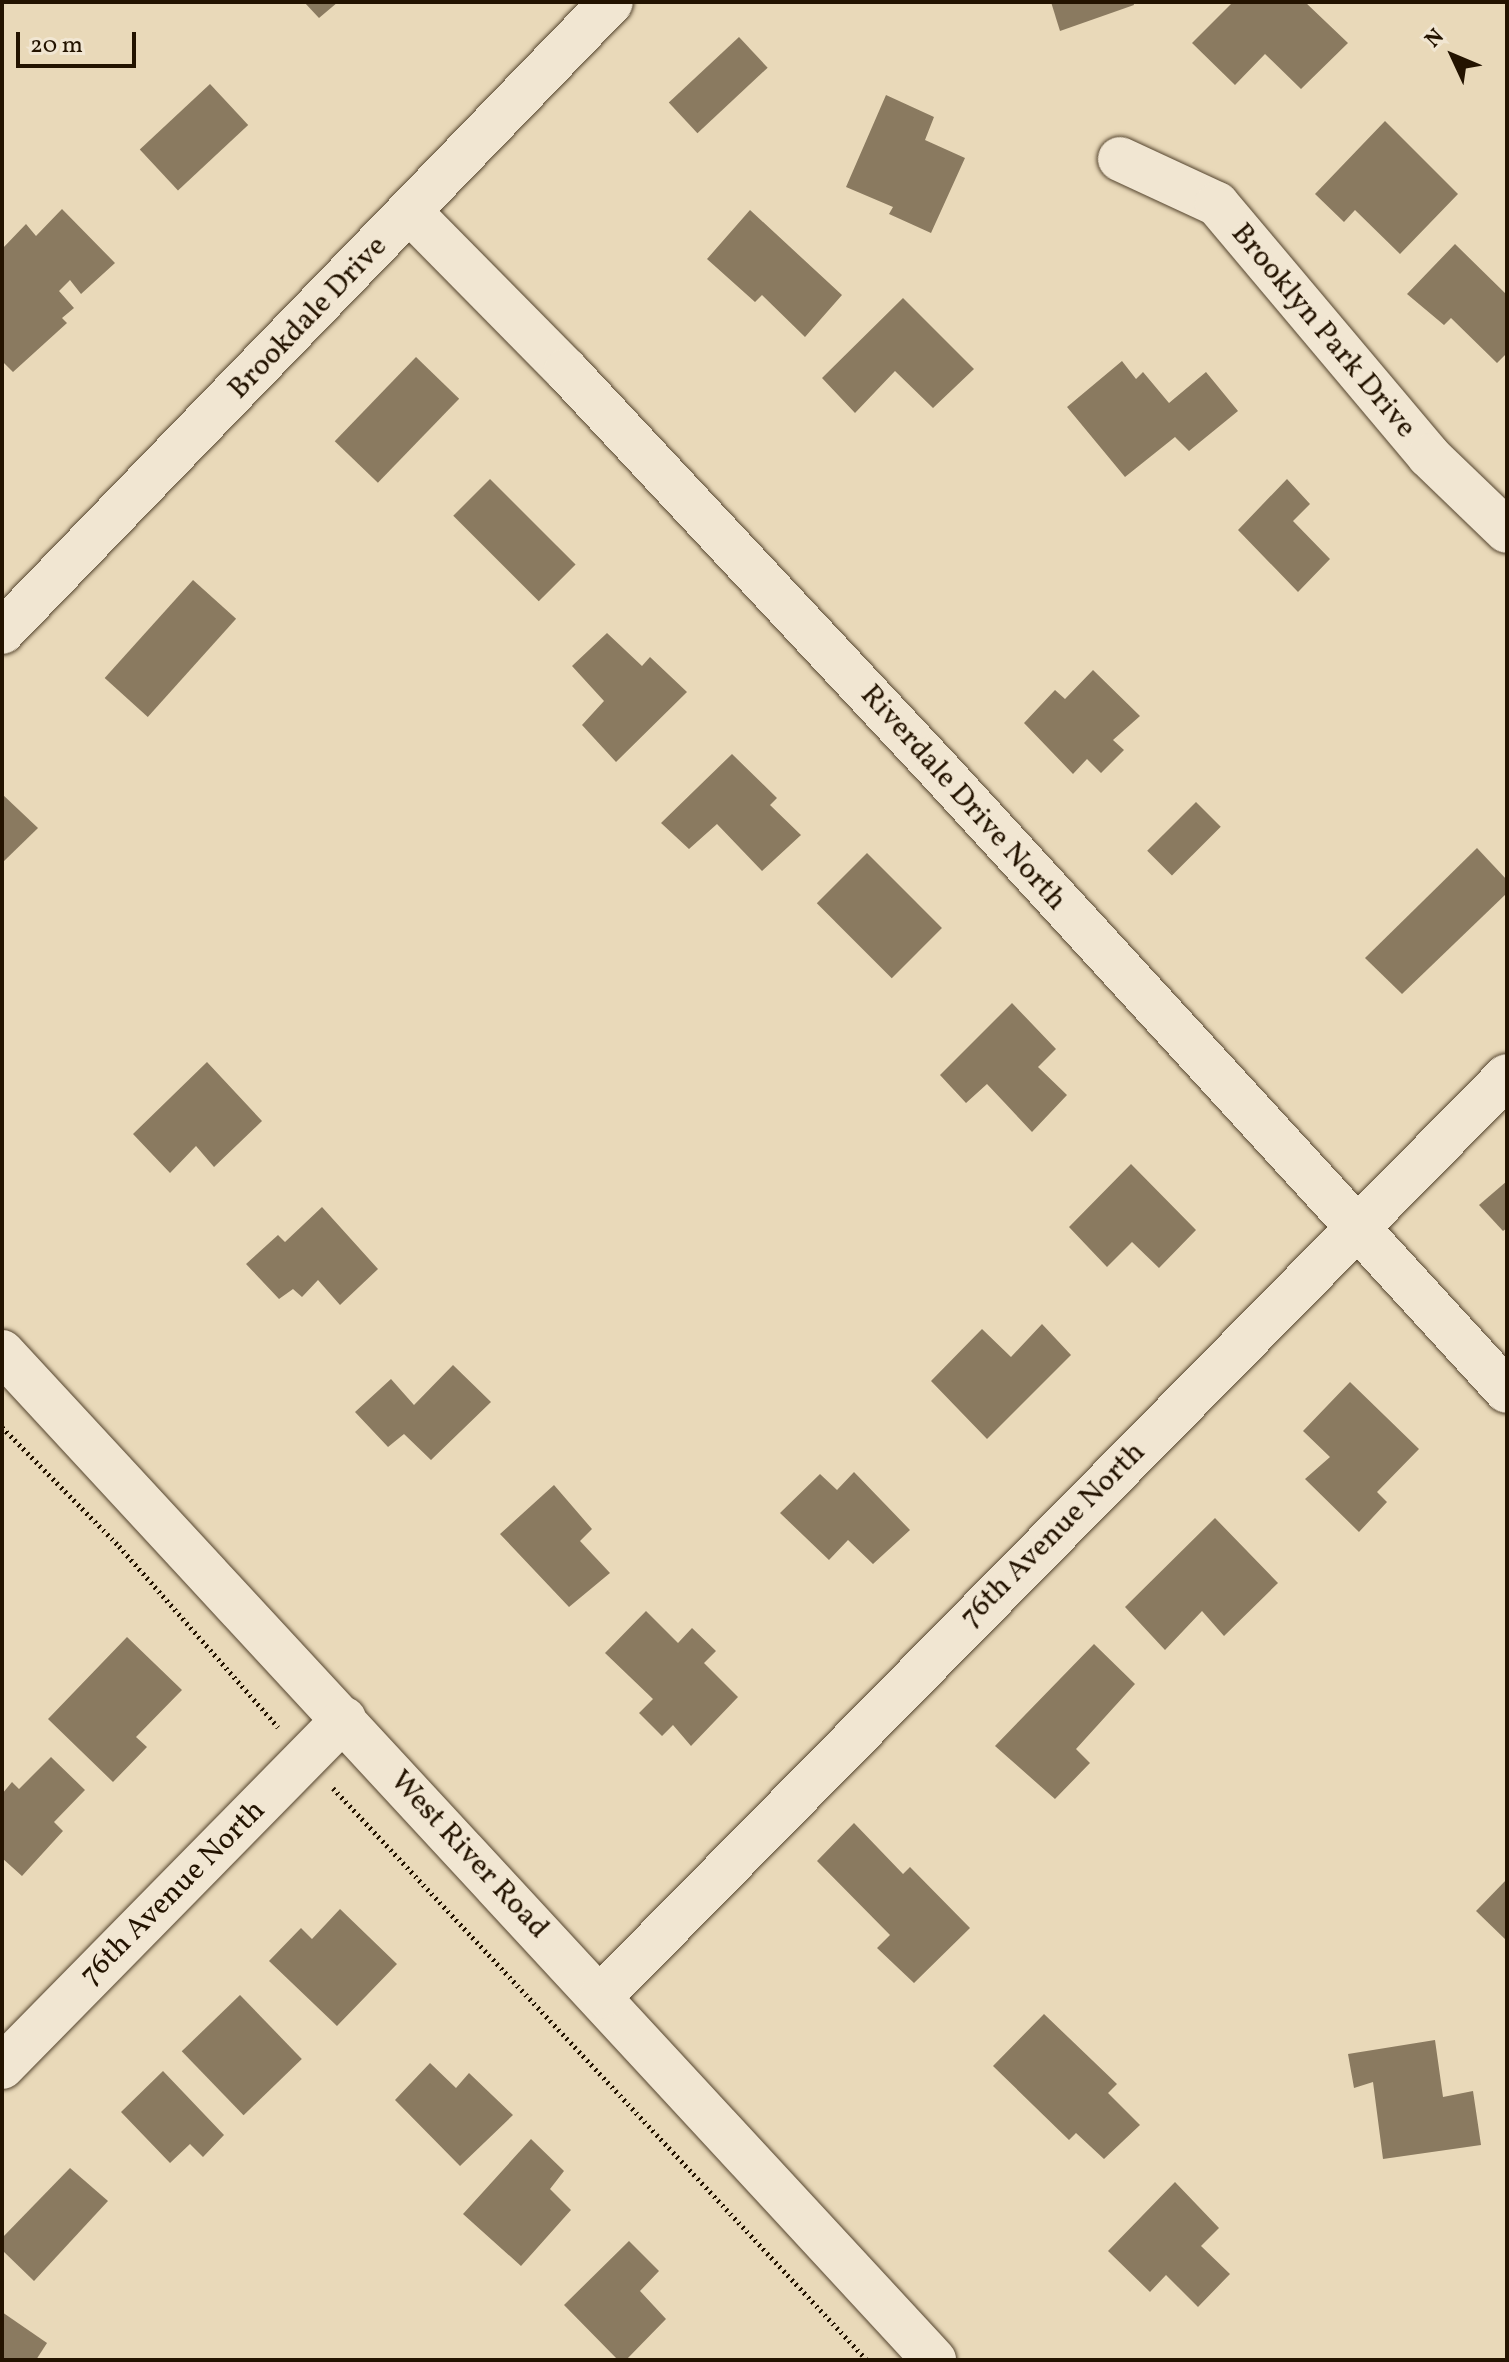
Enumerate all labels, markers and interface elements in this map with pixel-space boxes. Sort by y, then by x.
scale bar [20,16,140,66]
north arrow [1413,16,1493,96]
text: N [1419,22,1452,56]
text: 20 m [30,29,83,63]
street label: Brooklyn Park Drive [1223,216,1423,446]
street label: Brookdale Drive [221,229,395,407]
street label: Riverdale Drive North [852,678,1074,918]
street label: 76th Avenue North [953,1435,1153,1635]
street label: West River Road [382,1763,556,1947]
street label: 76th Avenue North [73,1793,273,1993]

